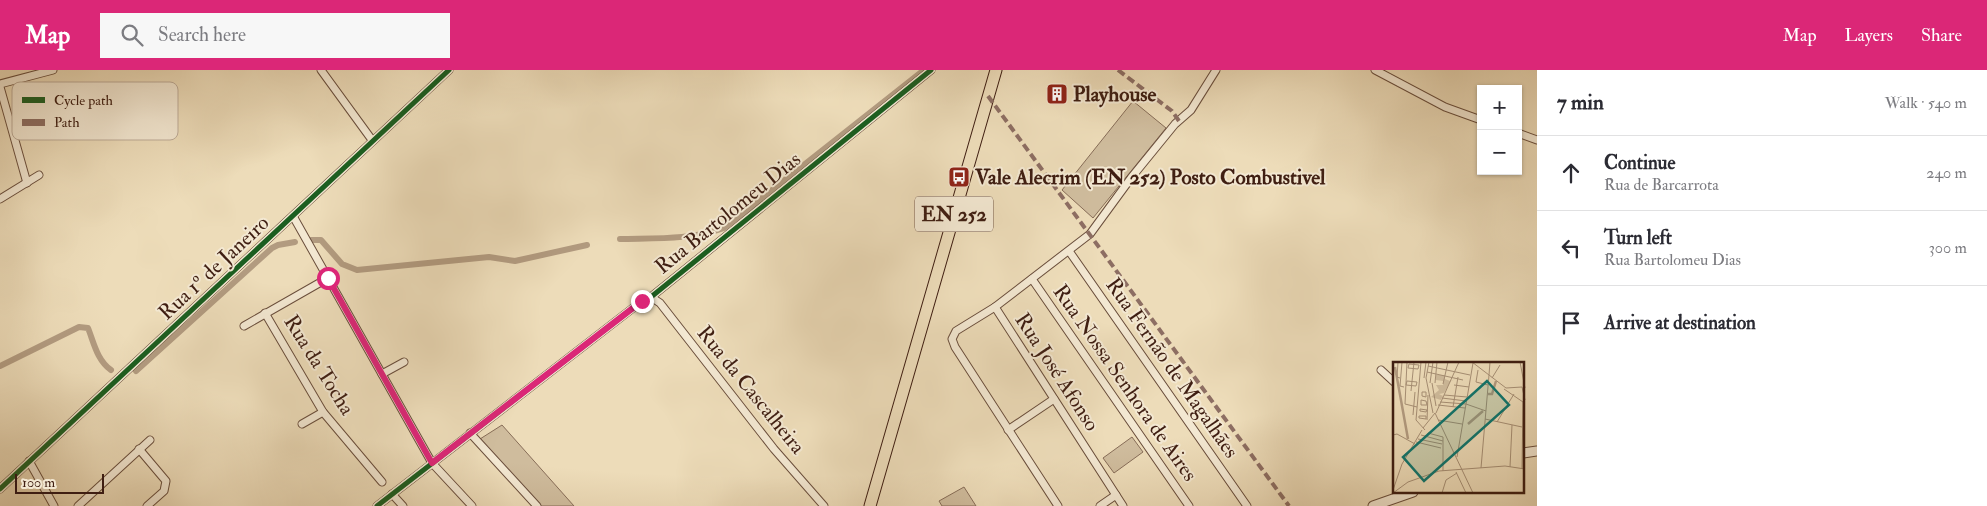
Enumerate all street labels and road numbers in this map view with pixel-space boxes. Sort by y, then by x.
street label: Rua Bartolomeu Dias [650,146,806,280]
road number: EN 252 [915,196,993,232]
street label: Rua 1º de Janeiro [153,210,275,326]
street label: Rua Fernão de Magalhães [1099,272,1245,464]
street label: Rua Nossa Senhora de Aires [1047,279,1203,487]
street label: Rua José Afonso [1009,308,1105,436]
street label: Rua da Tocha [278,310,361,420]
street label: Rua da Cascalheira [691,320,811,460]

